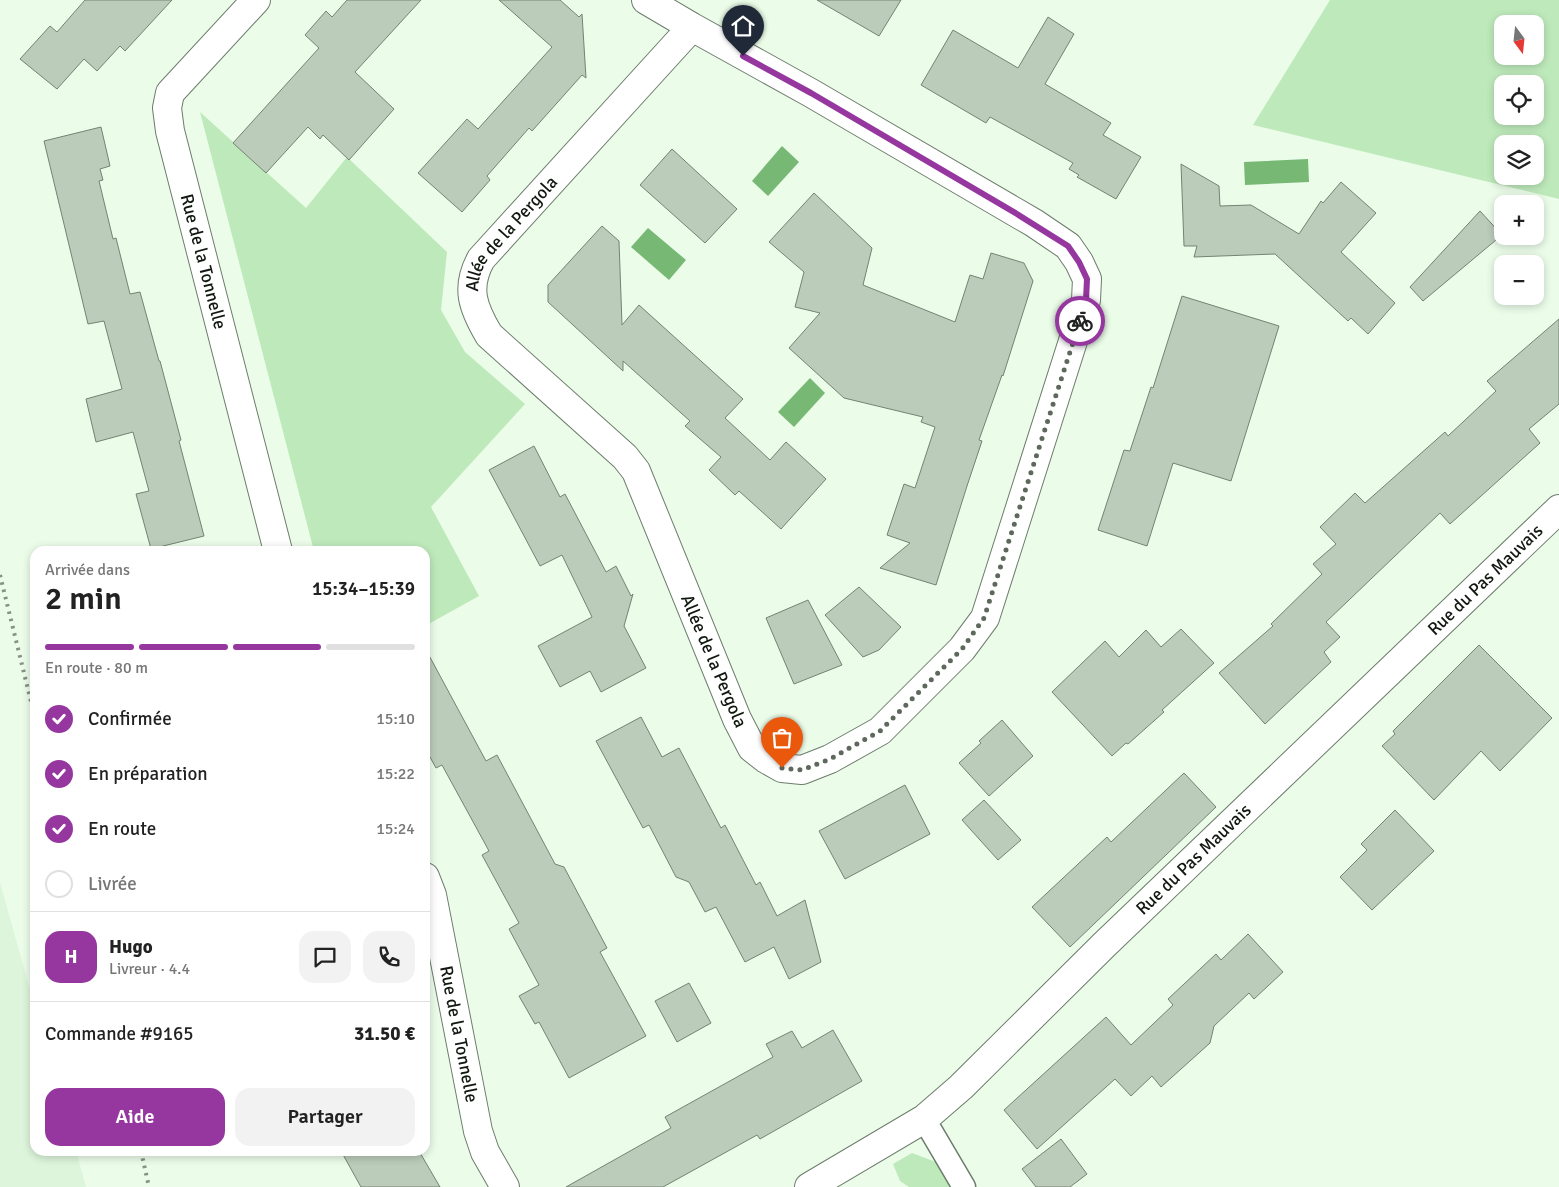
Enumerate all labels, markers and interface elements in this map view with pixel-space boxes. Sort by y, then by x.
pin [722,5,764,56]
icon: home [729,12,757,40]
north arrow [1494,15,1544,65]
map controls [1494,15,1544,305]
button: locate [1494,75,1544,125]
button: layers [1494,135,1544,185]
street label: Allée de la Pergola [461,171,562,292]
street label: Rue de la Tonnelle [176,192,232,332]
button: + [1494,195,1544,245]
button: − [1494,255,1544,305]
courier [1055,296,1105,346]
icon: bike [1066,307,1094,335]
street label: Rue du Pas Mauvais [1423,519,1547,640]
text: Arrivée dans [45,560,130,580]
text: 15:34–15:39 [312,577,415,601]
text: 2 min [45,579,122,618]
street label: Allée de la Pergola [676,591,752,731]
text: En route · 80 m [45,658,148,678]
icon: check [45,705,73,733]
text: Confirmée [88,707,172,731]
text: 15:10 [376,709,415,729]
pin [761,717,803,768]
icon: bag [768,724,796,752]
icon: check [45,760,73,788]
text: En préparation [88,762,208,786]
text: 15:22 [376,764,415,784]
street label: Rue du Pas Mauvais [1131,799,1256,919]
icon: check [45,815,73,843]
text: En route [88,817,156,841]
text: 15:24 [376,819,415,839]
text: Livrée [88,872,137,896]
button: chat [299,931,351,983]
button: phone [363,931,415,983]
text: Hugo [109,935,153,959]
text: H [64,945,78,969]
text: Livreur · 4.4 [109,959,190,979]
street label: Rue de la Tonnelle [435,964,483,1104]
text: Commande #9165 [45,1022,194,1046]
text: 31.50 € [354,1022,415,1046]
button: Aide [45,1088,225,1146]
button: Partager [235,1088,415,1146]

